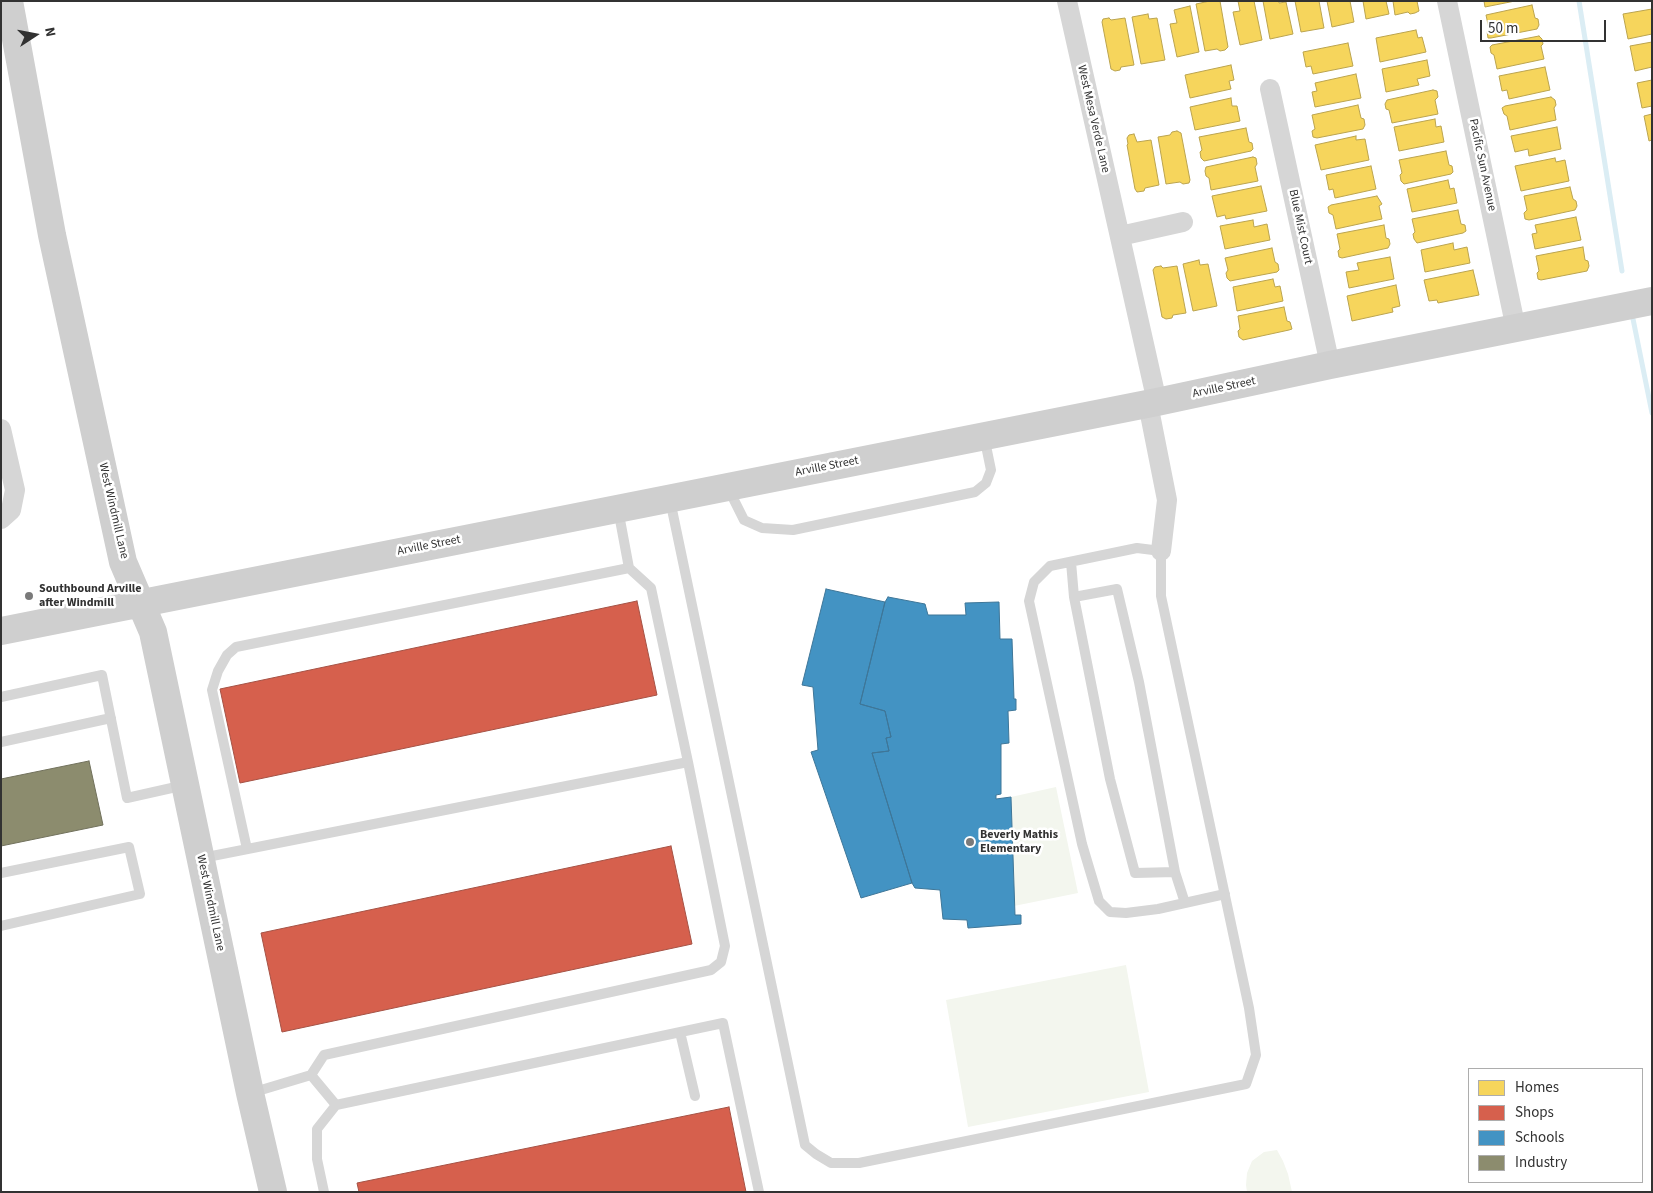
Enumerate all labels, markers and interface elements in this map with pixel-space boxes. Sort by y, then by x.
north arrow [10,10,60,60]
scale bar [1483,10,1609,42]
text: 50 m [1488,18,1518,39]
text: N [39,26,60,39]
street label: West Mesa Verde Lane [1074,64,1112,174]
street label: Pacific Sun Avenue [1465,118,1499,212]
street label: Blue Mist Court [1285,188,1315,266]
street label: Arville Street [1191,374,1257,402]
street label: Arville Street [794,454,860,480]
street label: West Windmill Lane [95,462,131,560]
street label: Arville Street [396,533,462,559]
place label: Southbound Arville after Windmill [39,582,141,610]
marker: Southbound Arville after Windmill [23,590,35,602]
place label: Beverly Mathis Elementary [980,828,1058,856]
marker: Beverly Mathis Elementary [964,836,976,848]
street label: West Windmill Lane [193,854,227,952]
legend [1468,1068,1643,1183]
text: Homes [1515,1077,1559,1098]
text: Shops [1515,1102,1554,1123]
text: Schools [1515,1127,1564,1148]
text: Industry [1515,1152,1567,1173]

